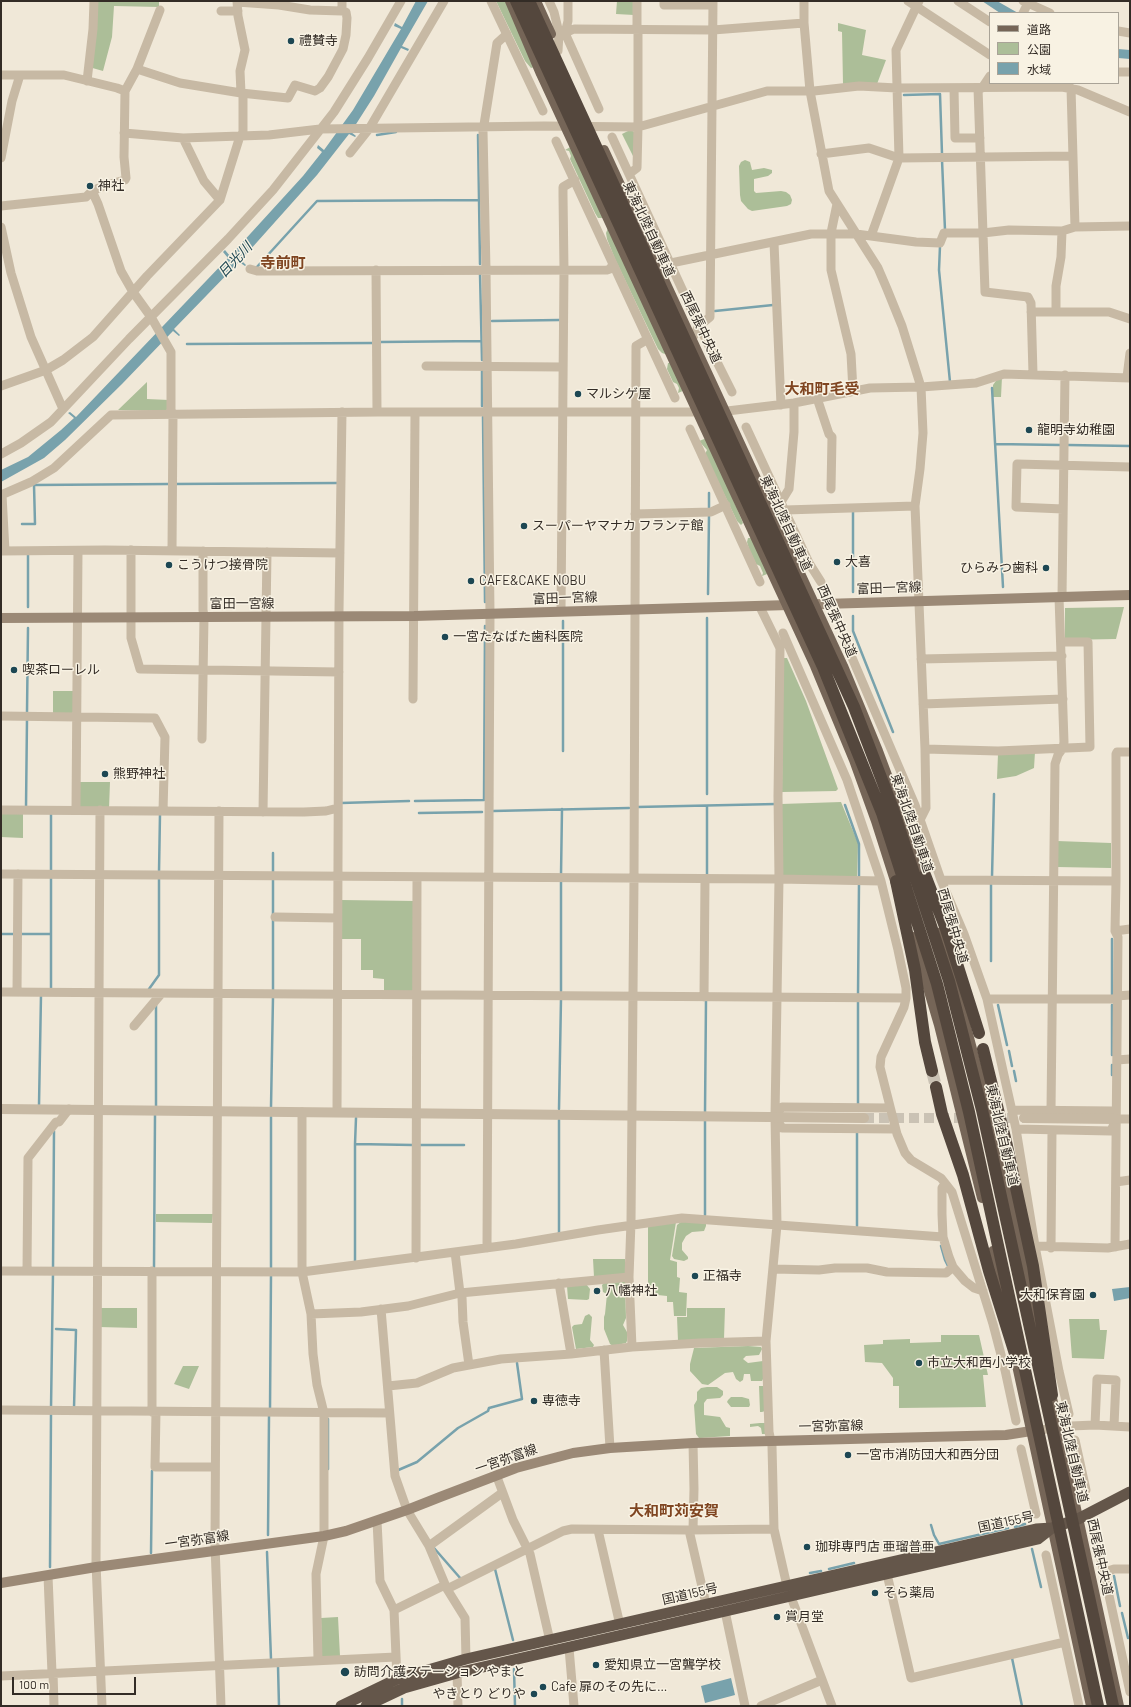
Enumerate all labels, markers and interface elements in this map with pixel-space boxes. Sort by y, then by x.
legend [989,12,1119,84]
text: 道路 [1027,22,1051,36]
place label: 禮賛寺 [299,33,338,49]
marker: 禮賛寺 [286,36,296,46]
text: 公園 [1027,42,1051,56]
text: 水域 [1027,62,1051,76]
place label: 神社 [98,178,124,194]
street label: 東海北陸自動車道 [620,179,678,279]
marker: 神社 [85,181,95,191]
water label: 日光川 [215,239,255,281]
district label: 寺前町 [261,254,305,272]
street label: 西尾張中央道 [677,288,725,366]
district label: 大和町毛受 [785,380,859,398]
place label: マルシゲ屋 [586,386,651,402]
marker: マルシゲ屋 [573,389,583,399]
place label: 龍明寺幼稚園 [1037,422,1115,438]
marker: 龍明寺幼稚園 [1024,425,1034,435]
street label: 東海北陸自動車道 [757,473,815,573]
place label: スーパーヤマナカ フランテ館 [532,518,704,534]
marker: スーパーヤマナカ フランテ館 [519,521,529,531]
place label: 大喜 [845,554,871,570]
place label: こうけつ接骨院 [177,557,268,573]
marker: 大喜 [832,557,842,567]
marker: こうけつ接骨院 [164,560,174,570]
place label: ひらみつ歯科 [960,560,1038,576]
marker: ひらみつ歯科 [1041,563,1051,573]
place label: CAFE&CAKE NOBU [479,573,586,589]
marker: CAFE&CAKE NOBU [466,576,476,586]
street label: 富田一宮線 [856,579,922,597]
street label: 西尾張中央道 [814,582,860,660]
street label: 富田一宮線 [532,589,598,607]
street label: 富田一宮線 [210,596,274,612]
place label: 一宮たなばた歯科医院 [453,629,583,645]
marker: 一宮たなばた歯科医院 [440,632,450,642]
place label: 喫茶ローレル [22,662,100,678]
marker: 喫茶ローレル [9,665,19,675]
place label: 熊野神社 [113,766,165,782]
marker: 熊野神社 [100,769,110,779]
street label: 東海北陸自動車道 [888,771,936,875]
street label: 西尾張中央道 [935,886,971,966]
street label: 東海北陸自動車道 [983,1083,1021,1187]
place label: 正福寺 [703,1268,742,1284]
marker: 正福寺 [690,1271,700,1281]
place label: 八幡神社 [605,1283,657,1299]
marker: 八幡神社 [592,1286,602,1296]
place label: 大和保育園 [1020,1287,1085,1303]
marker: 大和保育園 [1088,1290,1098,1300]
place label: 市立大和西小学校 [927,1355,1031,1371]
marker: 市立大和西小学校 [914,1358,924,1368]
place label: 専徳寺 [542,1393,581,1409]
marker: 専徳寺 [529,1396,539,1406]
street label: 東海北陸自動車道 [1053,1400,1091,1504]
street label: 一宮弥富線 [798,1418,864,1434]
street label: 一宮弥富線 [473,1441,539,1477]
place label: 一宮市消防団大和西分団 [856,1447,999,1463]
marker: 一宮市消防団大和西分団 [843,1450,853,1460]
district label: 大和町苅安賀 [629,1502,719,1520]
street label: 国道155号 [977,1508,1035,1536]
street label: 西尾張中央道 [1084,1517,1116,1597]
street label: 一宮弥富線 [164,1528,230,1552]
place label: 珈琲専門店 亜瑠普亜 [815,1539,935,1555]
marker: 珈琲専門店 亜瑠普亜 [802,1542,812,1552]
street label: 国道155号 [661,1580,719,1608]
place label: そら薬局 [883,1585,935,1601]
marker: そら薬局 [870,1588,880,1598]
place label: 賞月堂 [785,1609,824,1625]
marker: 賞月堂 [772,1612,782,1622]
place label: 愛知県立一宮聾学校 [604,1657,721,1673]
marker: 愛知県立一宮聾学校 [591,1660,601,1670]
place label: 訪問介護ステーション やまと [354,1664,526,1680]
marker: 訪問介護ステーション やまと [339,1666,351,1678]
scale bar [14,1669,138,1695]
text: 100 m [19,1677,49,1691]
place label: Cafe 扉のその先に… [551,1679,667,1695]
marker: Cafe 扉のその先に… [538,1682,548,1692]
place label: やきとり どりや [432,1686,526,1702]
marker: やきとり どりや [529,1689,539,1699]

